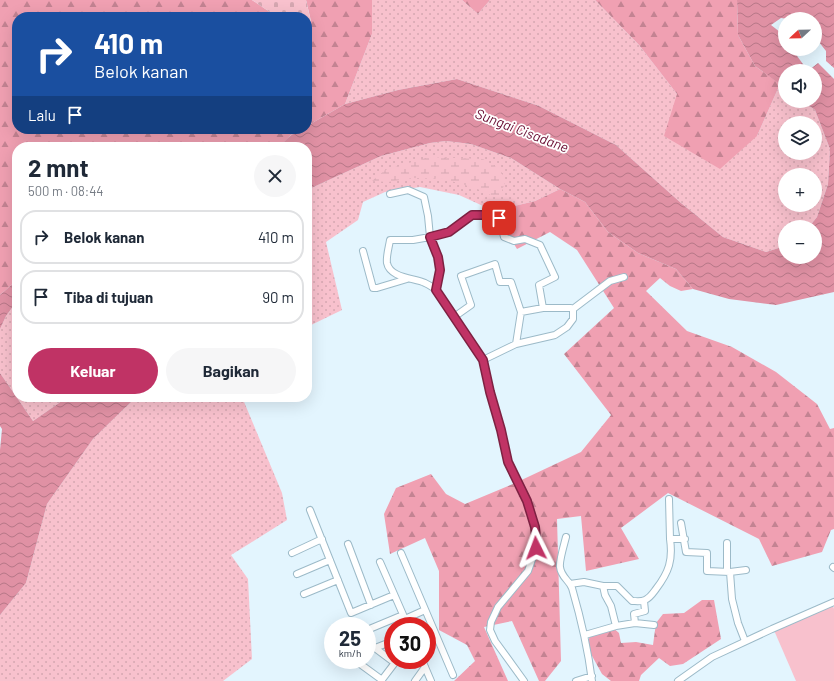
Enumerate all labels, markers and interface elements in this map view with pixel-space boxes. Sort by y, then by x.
north arrow [778,12,822,56]
map controls [778,12,822,264]
text: 410 m [94,26,163,60]
icon: right [28,28,80,80]
text: Belok kanan [94,60,188,82]
button: sound [778,64,822,108]
icon: arrive [64,104,86,126]
water label: Sungai Cisadane [473,104,571,156]
text: Lalu [28,106,56,124]
button: layers [778,116,822,160]
text: 2 mnt [28,153,89,182]
button: close [254,155,296,197]
button: + [778,168,822,212]
text: 500 m · 08:44 [28,183,104,199]
pin [482,201,516,235]
icon: arrive [488,207,510,229]
button: − [778,220,822,264]
icon: right [30,226,52,248]
text: Belok kanan [64,228,144,246]
text: 410 m [258,228,294,246]
icon: arrive [30,286,52,308]
text: Tiba di tujuan [64,288,153,306]
text: 90 m [262,288,294,306]
button: Keluar [28,348,158,394]
button: Bagikan [166,348,296,394]
position arrow [515,527,557,569]
speed limit sign: 30 [384,617,436,669]
text: 25 [339,626,361,650]
text: km/h [339,647,361,659]

